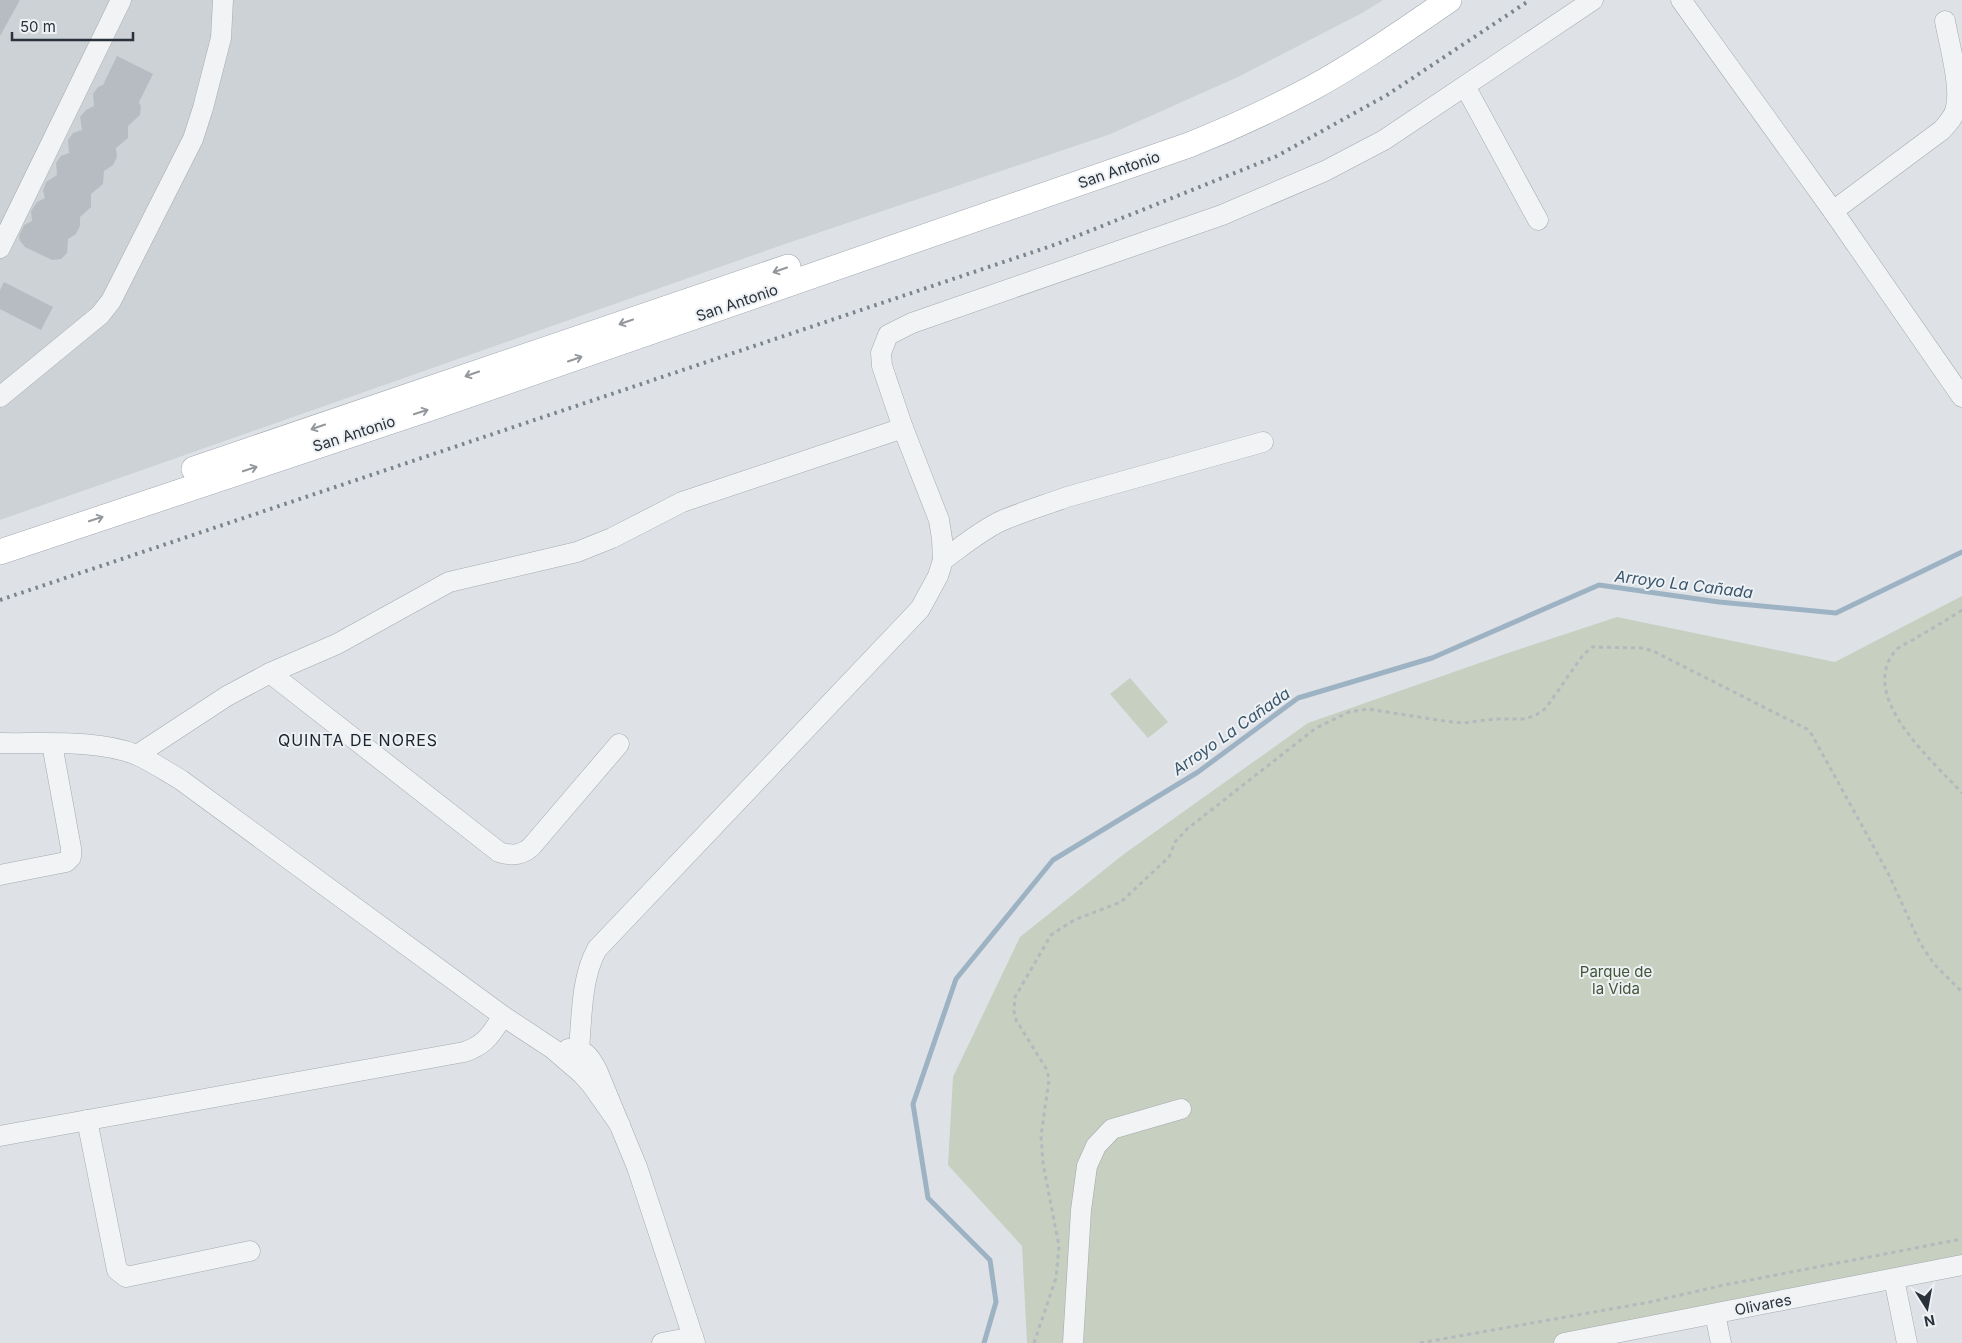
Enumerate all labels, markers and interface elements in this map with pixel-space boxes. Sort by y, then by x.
scale bar [12,10,134,42]
text: 50 m [20,17,56,36]
street label: San Antonio [1075,147,1162,192]
one-way arrow [772,265,788,275]
street label: San Antonio [693,280,780,325]
one-way arrow [619,318,634,327]
one-way arrow [566,354,582,363]
one-way arrow [465,370,480,379]
one-way arrow [413,406,429,416]
street label: San Antonio [310,411,397,456]
one-way arrow [311,422,327,432]
one-way arrow [242,463,258,473]
one-way arrow [88,514,104,524]
water label: Arroyo La Cañada [1613,565,1754,602]
water label: Arroyo La Cañada [1168,683,1294,780]
district label: QUINTA DE NORES [278,730,438,750]
park label: Parque de la Vida [1580,962,1652,998]
north arrow [1902,1283,1952,1333]
street label: Olivares [1733,1290,1793,1319]
text: N [1923,1312,1936,1331]

